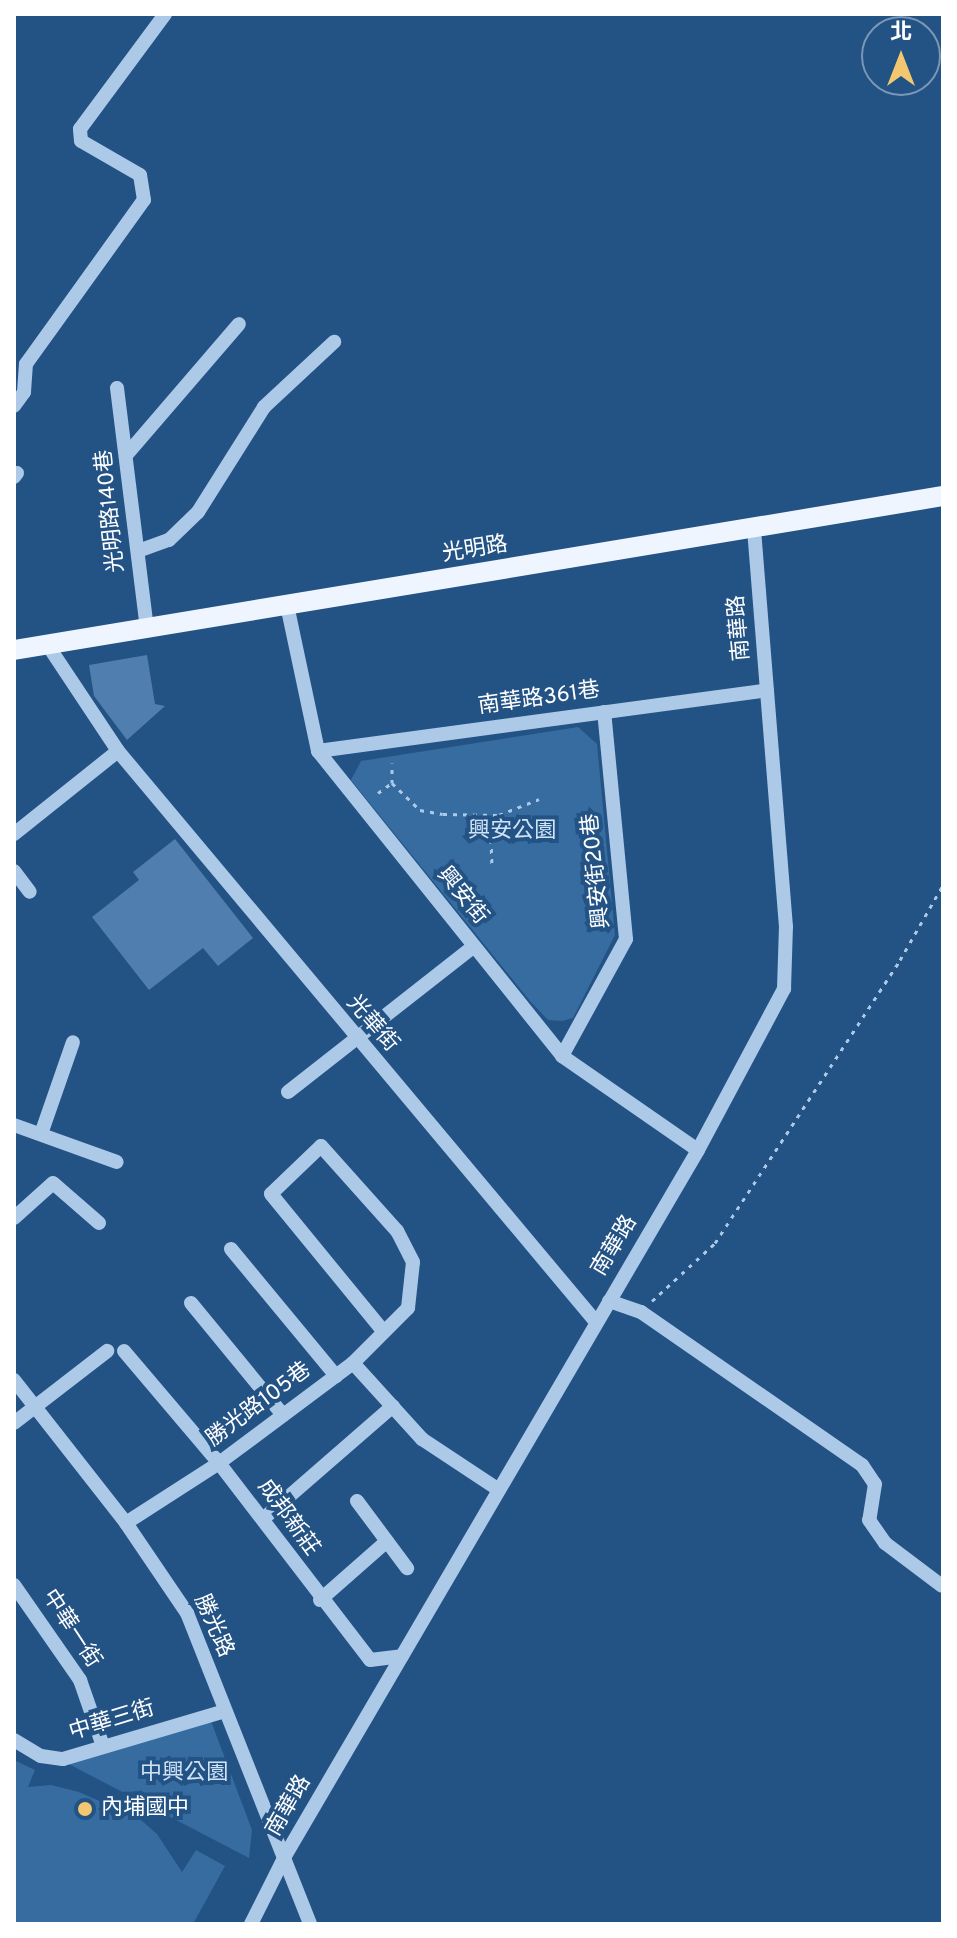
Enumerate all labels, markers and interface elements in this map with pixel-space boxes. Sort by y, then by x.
north arrow [861,16,941,96]
text: 北 [890,20,912,47]
street label: 光明路140巷 [91,448,131,574]
street label: 光明路 [440,532,510,568]
street label: 南華路 [724,594,756,662]
street label: 南華路361巷 [476,677,602,721]
street label: 興安街20巷 [578,812,616,930]
park label: 興安公園 [468,819,556,845]
street label: 興安街 [431,862,493,930]
street label: 光華街 [340,990,404,1058]
street label: 南華路 [587,1211,643,1281]
street label: 勝光路105巷 [202,1357,316,1453]
street label: 成邦新莊 [251,1475,325,1561]
street label: 中華一街 [36,1585,106,1673]
street label: 勝光路 [188,1590,238,1662]
street label: 中華三街 [66,1696,158,1746]
park label: 中興公園 [140,1761,228,1787]
street label: 南華路 [261,1771,317,1841]
place label: 內埔國中 [101,1796,189,1822]
marker: 內埔國中 [76,1800,94,1818]

